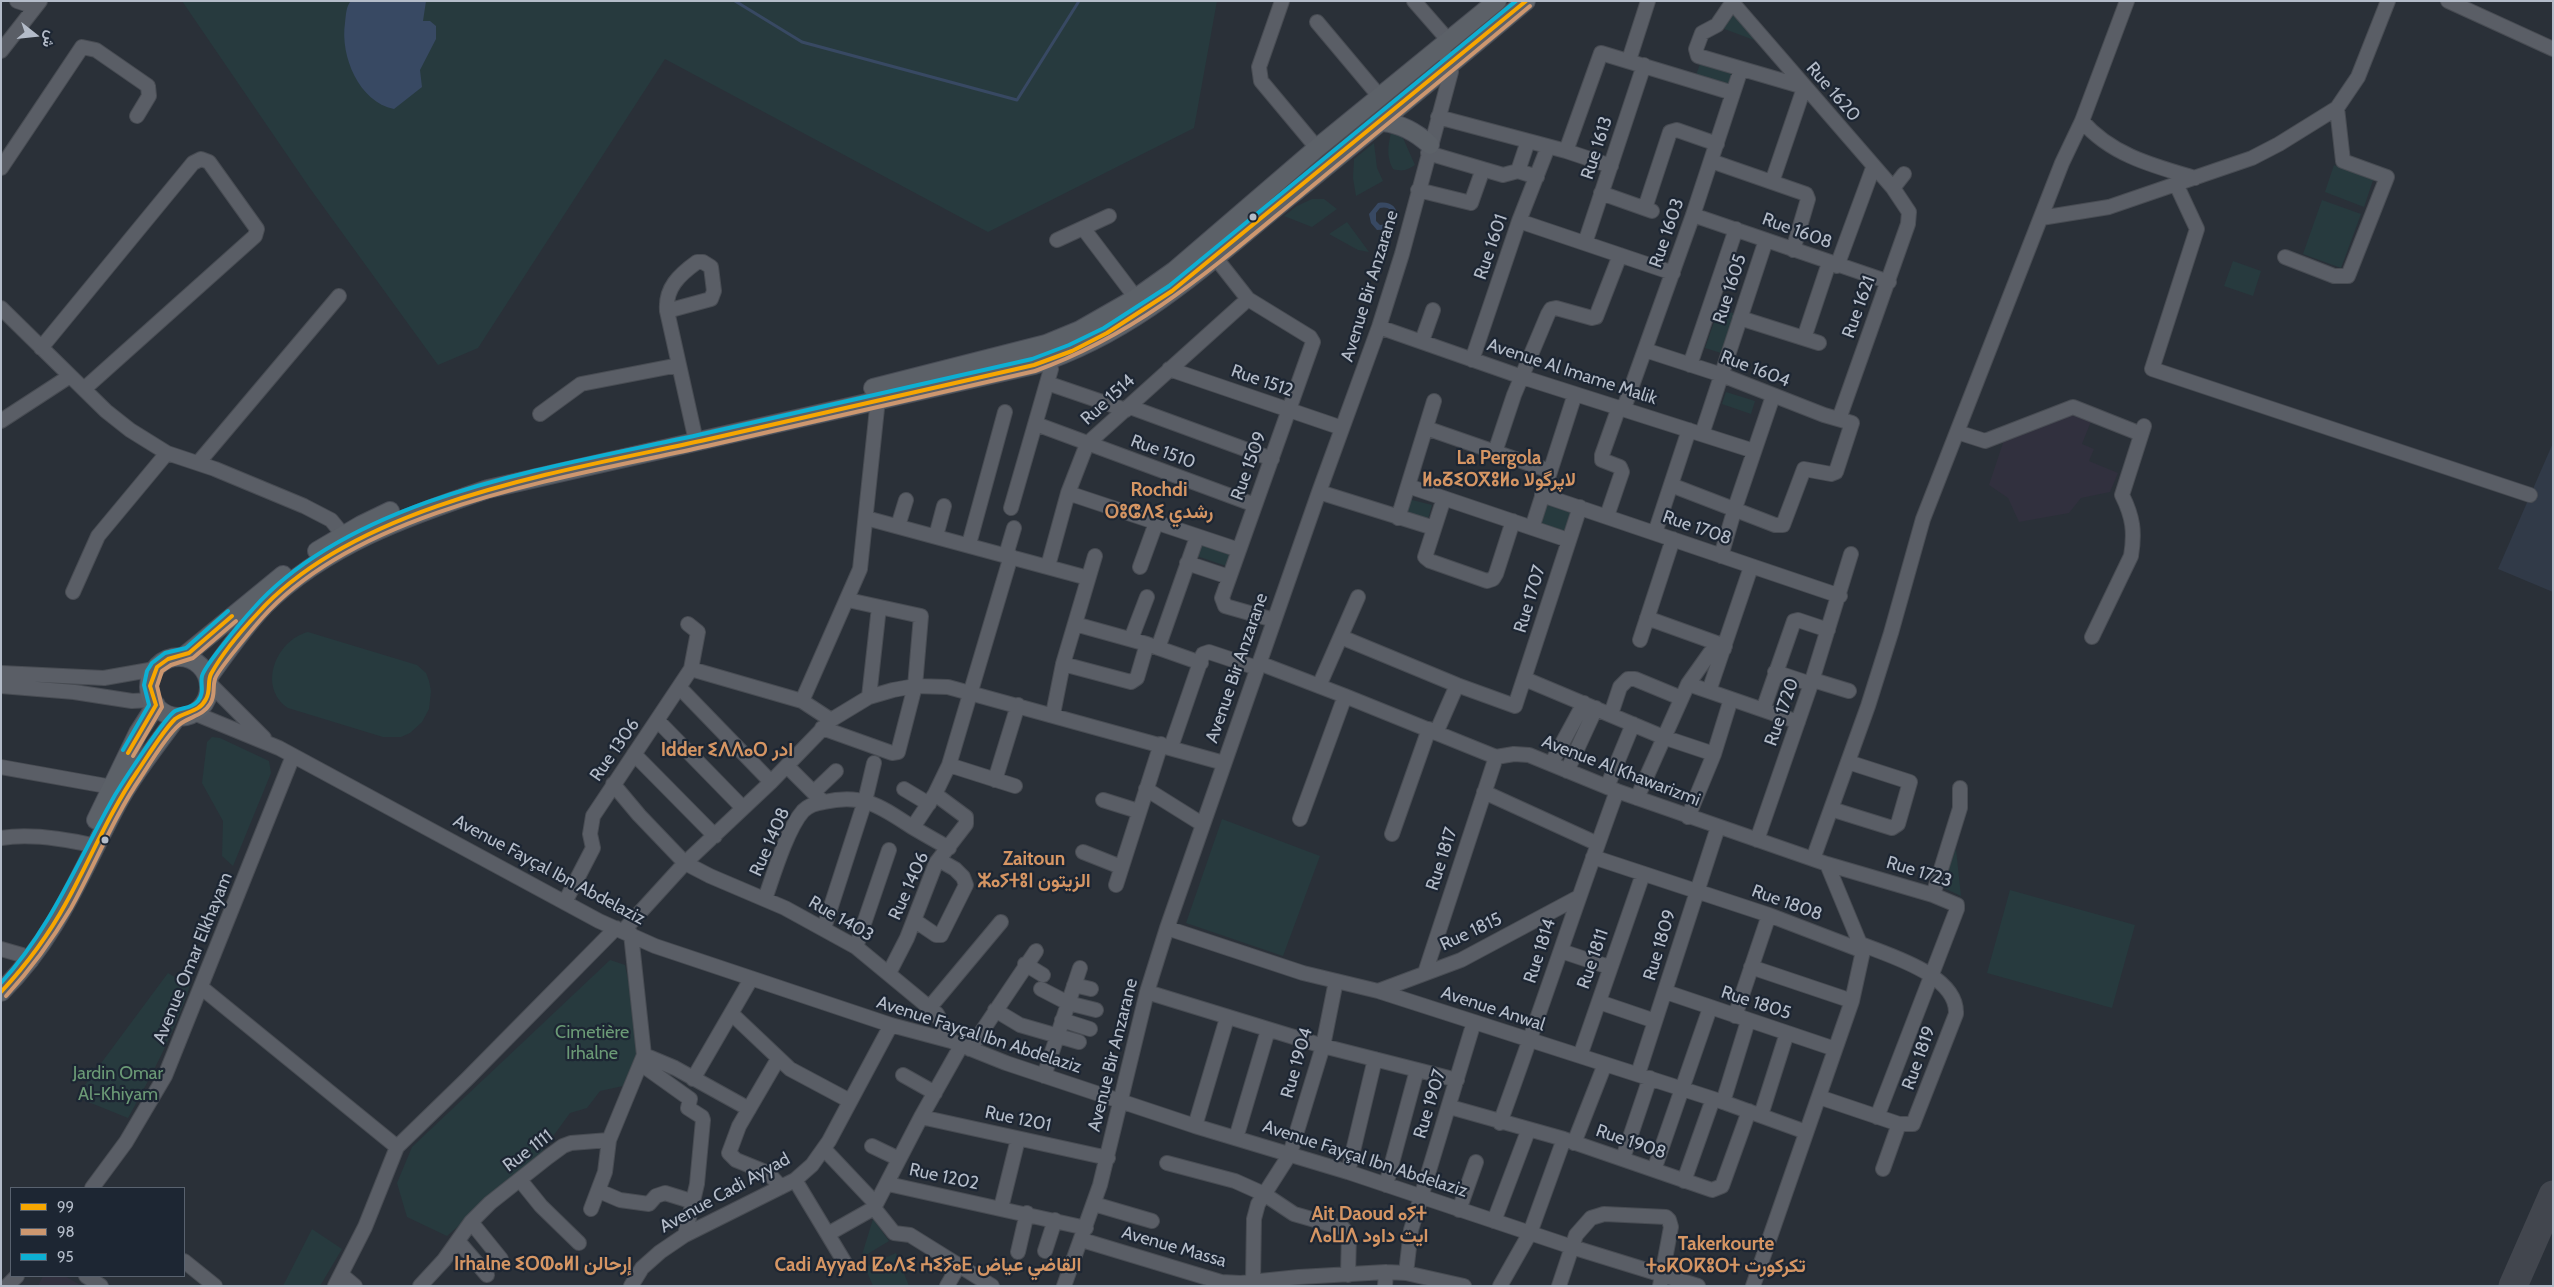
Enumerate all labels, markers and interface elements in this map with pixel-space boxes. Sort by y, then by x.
north arrow [10,10,60,60]
text: ش [38,29,60,50]
street label: Rue 1620 [1801,58,1865,126]
street label: Rue 1613 [1577,114,1617,182]
street label: Rue 1603 [1645,196,1689,270]
street label: Avenue Bir Anzarane [1337,208,1403,364]
street label: Rue 1608 [1759,208,1835,254]
street label: Rue 1601 [1470,211,1512,283]
unlabelled marker [1248,212,1258,222]
street label: Rue 1605 [1709,252,1751,326]
street label: Rue 1621 [1838,273,1880,341]
street label: Avenue Al Imame Malik [1484,334,1660,410]
street label: Rue 1604 [1717,346,1793,392]
street label: Rue 1512 [1228,360,1296,402]
street label: Rue 1514 [1077,370,1139,430]
street label: Rue 1509 [1227,429,1271,503]
street label: Rue 1510 [1128,430,1198,474]
district label: La Pergola ⵍⴰⵒⵉⵔⴳⵓⵍⴰ لاپرگولا [1422,447,1576,491]
district label: Rochdi ⵔⵓⵛⴷⵉ رشدي [1105,479,1213,523]
street label: Rue 1708 [1660,506,1734,550]
street label: Rue 1707 [1510,563,1550,635]
street label: Avenue Bir Anzarane [1201,590,1273,746]
street label: Rue 1720 [1760,675,1804,749]
street label: Rue 1306 [586,714,644,786]
street label: Avenue Al Khawarizmi [1539,731,1703,811]
district label: Idder ⵉⴷⴷⴰⵔ ادر [661,739,793,761]
street label: Rue 1408 [745,804,795,880]
street label: Avenue Fayçal Ibn Abdelaziz [449,810,649,930]
street label: Rue 1817 [1422,825,1462,893]
unlabelled marker [100,835,110,845]
district label: Zaitoun ⵣⴰⵢⵜⵓⵏ الزيتون [977,848,1091,892]
street label: Rue 1406 [884,849,934,923]
street label: Rue 1723 [1884,852,1954,892]
street label: Avenue Omar Elkhayam [149,869,237,1047]
street label: Rue 1808 [1749,880,1825,926]
street label: Rue 1403 [804,892,878,946]
street label: Rue 1809 [1639,907,1681,983]
street label: Rue 1815 [1437,908,1505,956]
street label: Rue 1814 [1519,916,1561,986]
street label: Rue 1811 [1573,926,1613,992]
street label: Avenue Bir Anzarane [1084,976,1142,1134]
street label: Avenue Anwal [1438,982,1548,1036]
street label: Rue 1805 [1718,982,1794,1024]
street label: Avenue Fayçal Ibn Abdelaziz [874,992,1084,1078]
park label: Cimetière Irhalne [555,1022,629,1064]
street label: Rue 1819 [1898,1023,1940,1093]
street label: Rue 1904 [1277,1025,1317,1101]
park label: Jardin Omar Al-Khiyam [73,1063,163,1106]
street label: Rue 1907 [1409,1067,1451,1141]
street label: Rue 1201 [983,1101,1053,1137]
street label: Avenue Fayçal Ibn Abdelaziz [1260,1116,1470,1202]
street label: Rue 1908 [1593,1120,1669,1164]
street label: Rue 1111 [499,1125,557,1177]
street label: Avenue Cadi Ayyad [656,1148,794,1238]
street label: Rue 1202 [907,1159,981,1195]
legend [10,1187,185,1277]
text: 99 [57,1198,74,1216]
district label: Ait Daoud ⴰⵢⵜ ⴷⴰⵡⴷ ايت داود [1310,1203,1428,1247]
street label: Avenue Massa [1119,1222,1229,1272]
text: 98 [57,1223,75,1241]
district label: Takerkourte ⵜⴰⴽⵔⴽⵓⵔⵜ تكركورت [1646,1233,1806,1277]
text: 95 [57,1248,74,1266]
district label: Irhalne ⵉⵔⵀⴰⵍⵏ إرحالن [454,1253,632,1275]
district label: Cadi Ayyad ⵇⴰⴷⵉ ⵄⵉⵢⴰⴹ القاضي عياض [775,1254,1081,1276]

